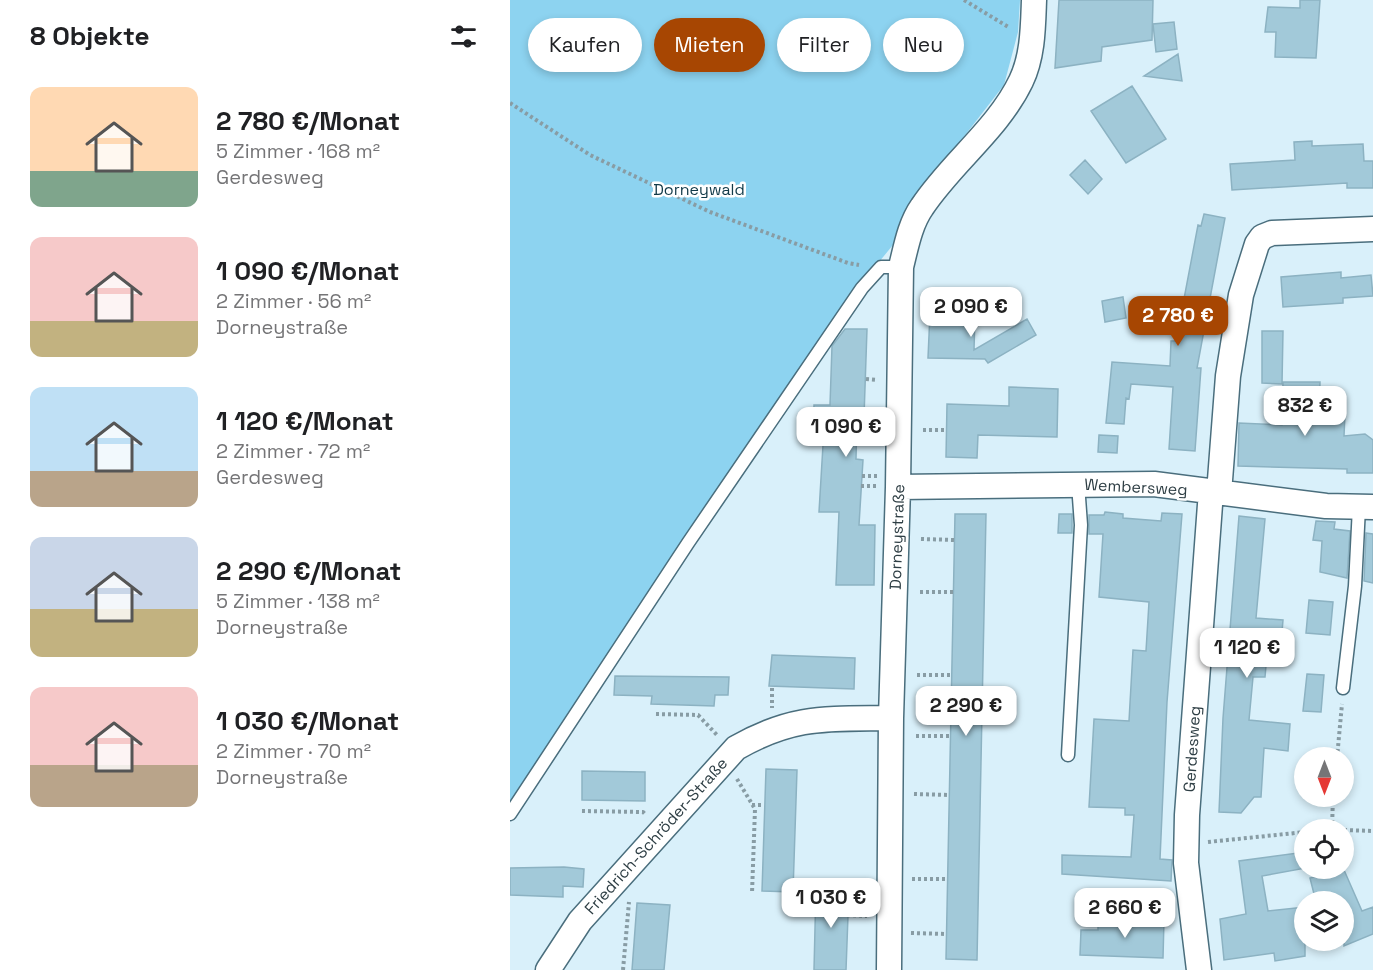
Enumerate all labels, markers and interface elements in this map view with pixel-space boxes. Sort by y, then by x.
chip: Kaufen [528,18,642,72]
chip: Mieten [654,18,765,72]
chip: Filter [777,18,871,72]
chip: Neu [883,18,964,72]
text: 8 Objekte [30,19,149,53]
icon: filters [447,20,480,53]
text: 2 780 €/Monat [216,104,400,138]
icon: home [78,111,150,183]
text: 5 Zimmer · 168 m² [216,138,380,164]
text: Gerdesweg [216,164,324,190]
park label: Dorneywald [653,179,745,200]
text: 1 090 €/Monat [216,254,399,288]
icon: home [78,261,150,333]
pin: 2 090 € [916,287,1026,338]
text: 2 Zimmer · 56 m² [216,288,371,314]
text: 2 090 € [934,293,1008,319]
pin: 2 780 € [1123,296,1233,347]
text: 2 780 € [1142,302,1214,328]
text: Dorneystraße [216,314,348,340]
pin: 832 € [1263,386,1347,437]
text: 832 € [1278,392,1332,418]
text: 1 120 €/Monat [216,404,394,438]
pin: 1 090 € [791,407,901,458]
icon: home [78,411,150,483]
text: 1 090 € [810,413,882,439]
text: 2 Zimmer · 72 m² [216,438,370,464]
text: Gerdesweg [216,464,324,490]
street label: Wembersweg [1084,474,1188,500]
street label: Dorneystraße [885,484,909,590]
text: 2 290 €/Monat [216,554,401,588]
icon: home [78,561,150,633]
text: 5 Zimmer · 138 m² [216,588,380,614]
text: Dorneystraße [216,614,348,640]
pin: 1 120 € [1192,628,1302,679]
text: 1 120 € [1214,634,1280,660]
pin: 2 290 € [911,686,1021,737]
text: 2 290 € [930,692,1002,718]
text: 1 030 €/Monat [216,704,399,738]
street label: Gerdesweg [1179,705,1205,793]
icon: home [78,711,150,783]
text: 2 Zimmer · 70 m² [216,738,371,764]
north arrow [1294,747,1354,807]
map controls [1294,747,1354,951]
street label: Friedrich-Schröder-Straße [580,753,732,919]
text: Dorneystraße [216,764,348,790]
button: locate [1294,819,1354,879]
pin: 1 030 € [776,878,886,929]
text: 1 030 € [796,884,866,910]
pin: 2 660 € [1070,888,1180,939]
button: layers [1294,891,1354,951]
text: 2 660 € [1088,894,1162,920]

